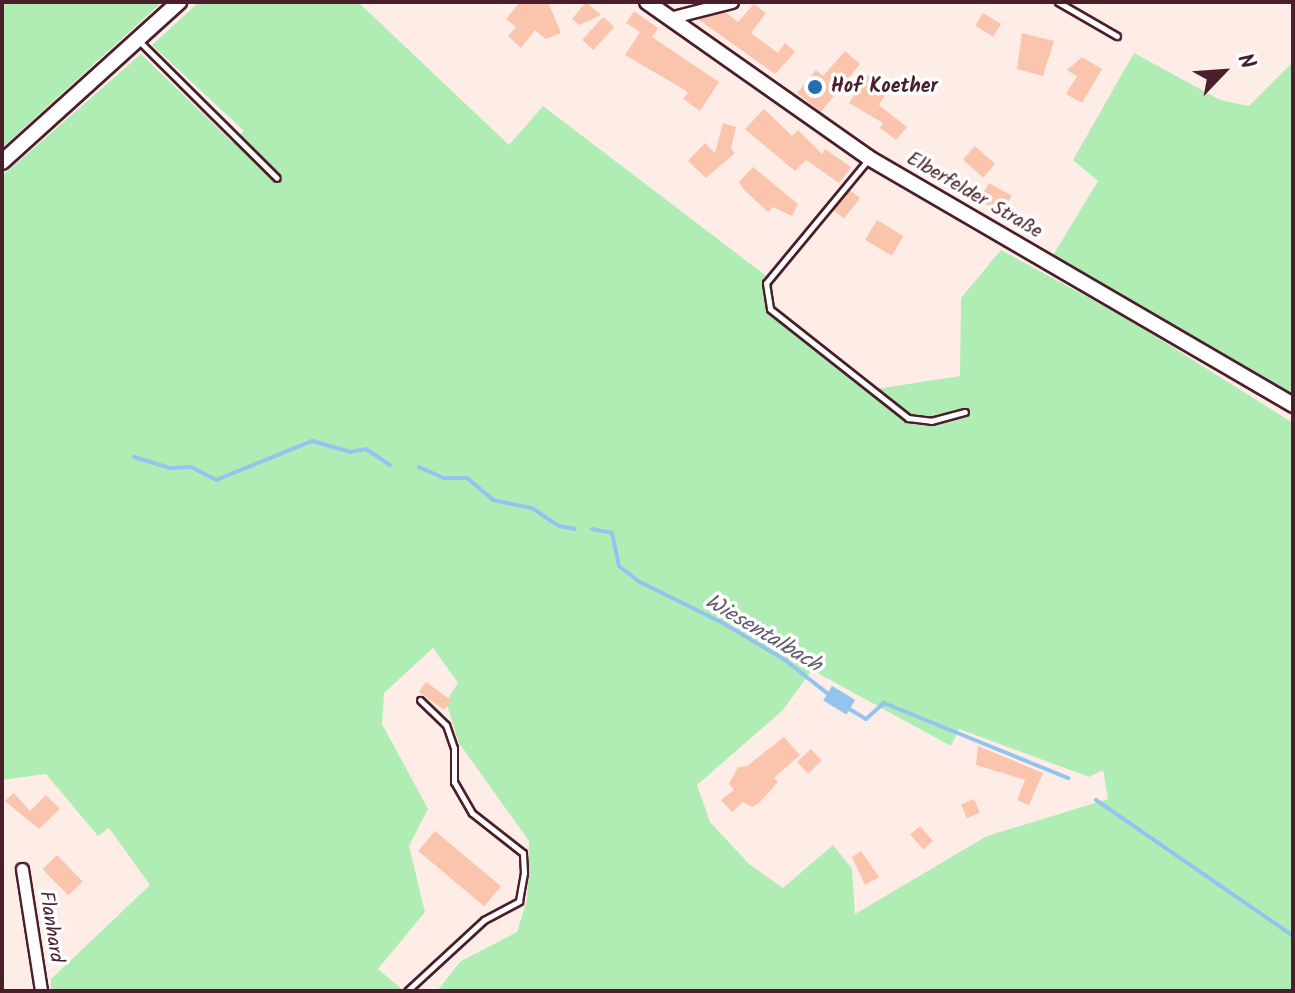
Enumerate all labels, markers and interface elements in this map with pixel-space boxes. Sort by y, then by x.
north arrow [1183,32,1263,112]
text: N [1226,48,1264,75]
place label: Hof Koether [831,75,938,99]
marker: Hof Koether [806,78,824,96]
street label: Elberfelder Straße [902,147,1046,245]
water label: Wiesentalbach [700,589,826,679]
street label: Flanhard [33,890,67,964]

